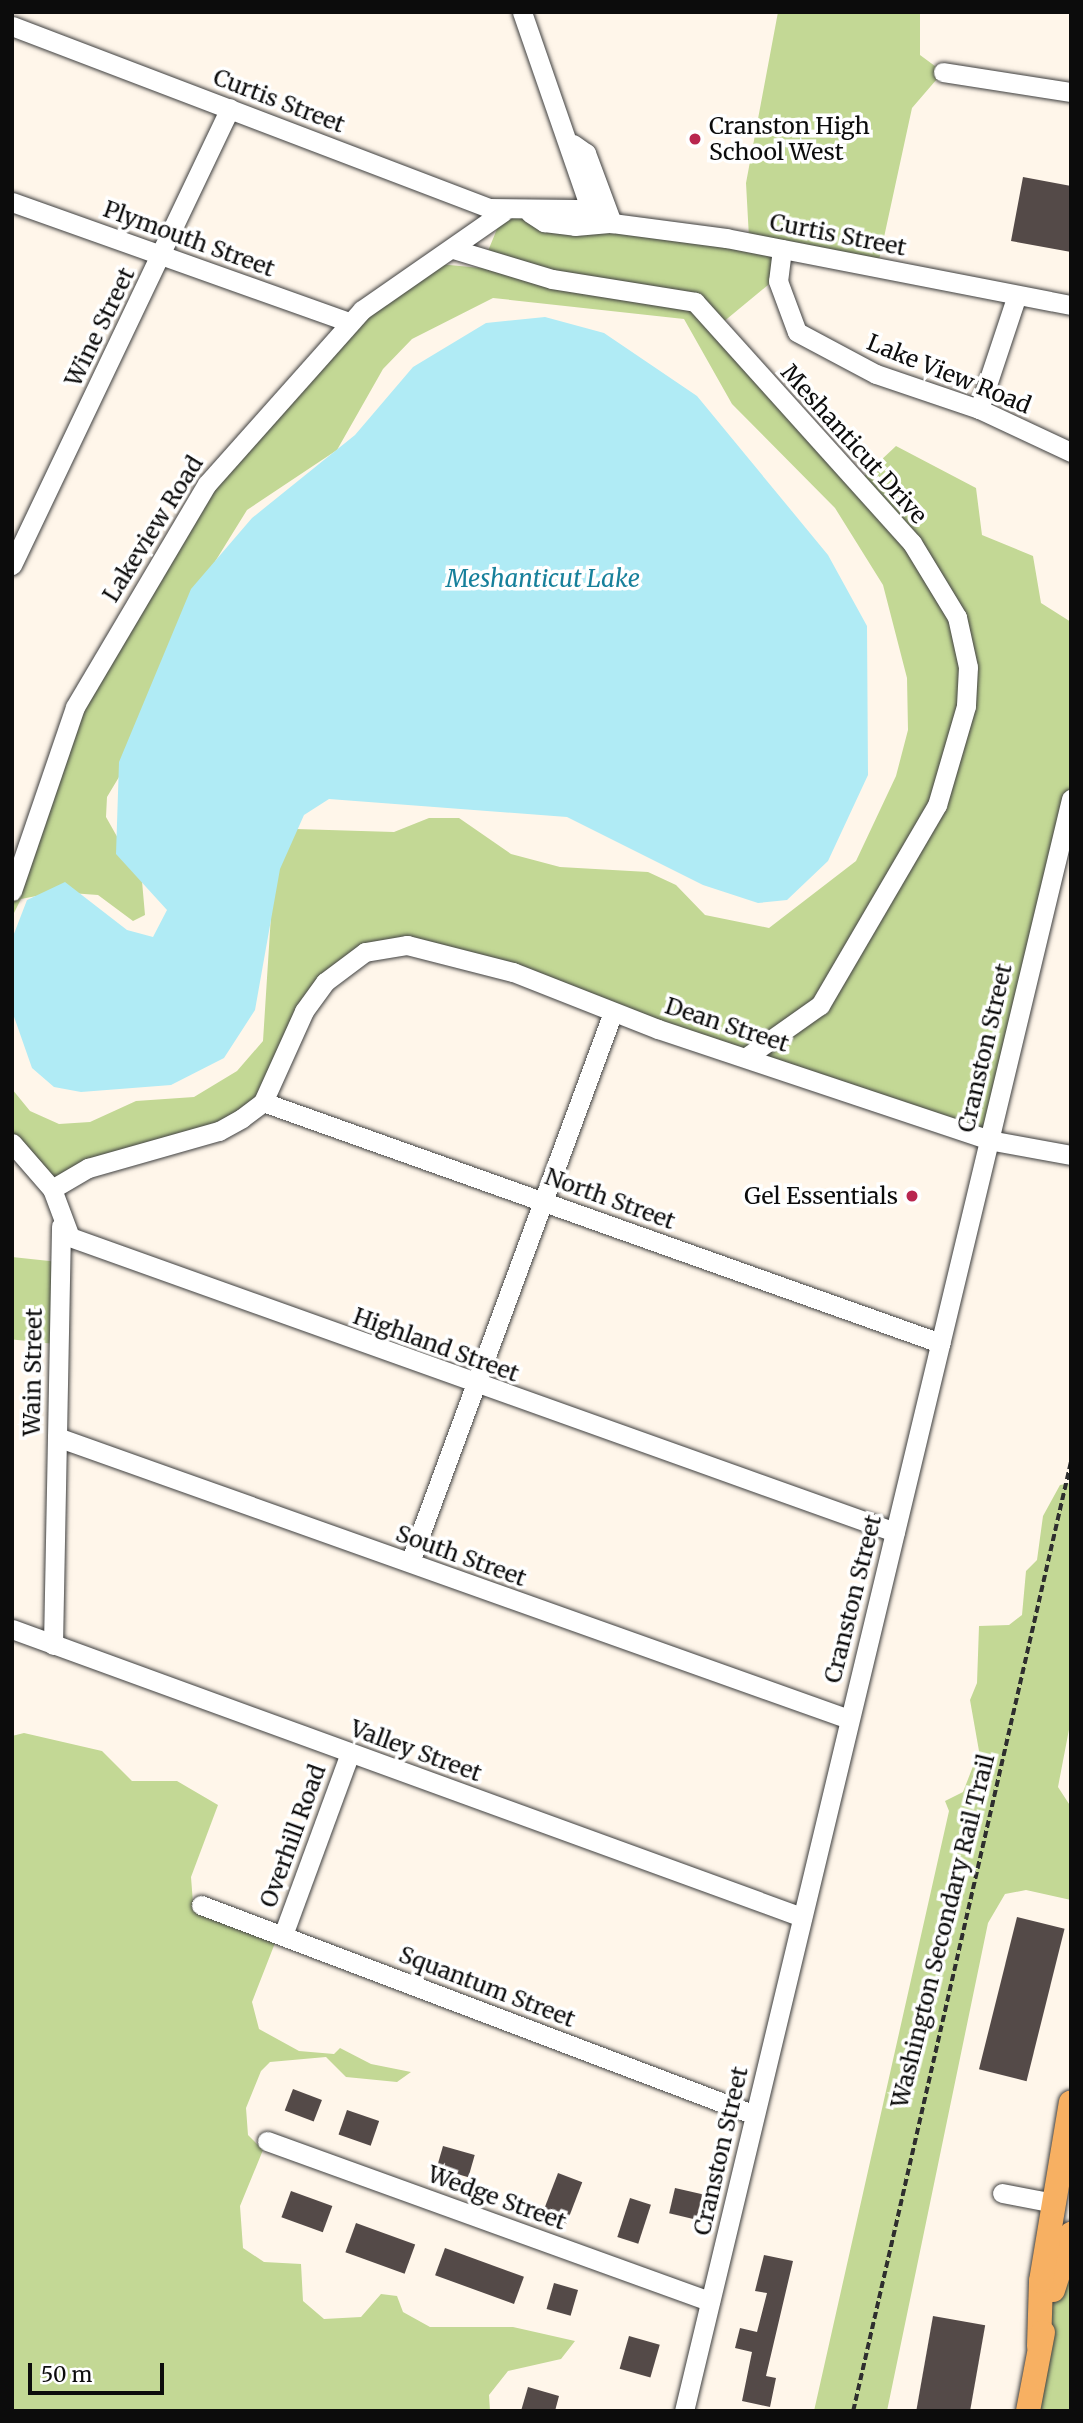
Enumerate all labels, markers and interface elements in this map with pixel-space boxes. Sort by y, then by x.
street label: Curtis Street [209,63,349,139]
place label: Cranston High School West [709,112,870,166]
marker: Cranston High School West [687,131,703,147]
street label: Plymouth Street [100,195,278,283]
street label: Curtis Street [767,208,909,262]
street label: Wine Street [59,263,141,391]
street label: Lake View Road [863,329,1035,419]
street label: Meshanticut Drive [775,359,933,529]
street label: Lakeview Road [97,451,209,607]
water label: Meshanticut Lake [446,565,640,593]
street label: Cranston Street [952,961,1018,1135]
street label: Dean Street [662,992,792,1058]
street label: North Street [541,1163,679,1235]
place label: Gel Essentials [744,1182,898,1210]
marker: Gel Essentials [904,1188,920,1204]
street label: Highland Street [349,1302,523,1388]
street label: Wain Street [18,1308,48,1436]
street label: Cranston Street [819,1512,887,1686]
street label: South Street [392,1520,530,1592]
street label: Valley Street [347,1715,485,1787]
street label: Washington Secondary Rail Trail [886,1751,1000,2111]
street label: Overhill Road [254,1761,332,1911]
street label: Squantum Street [395,1941,579,2033]
street label: Cranston Street [688,2064,754,2238]
street label: Wedge Street [424,2160,570,2236]
scale bar [32,2350,168,2394]
text: 50 m [41,2361,92,2388]

